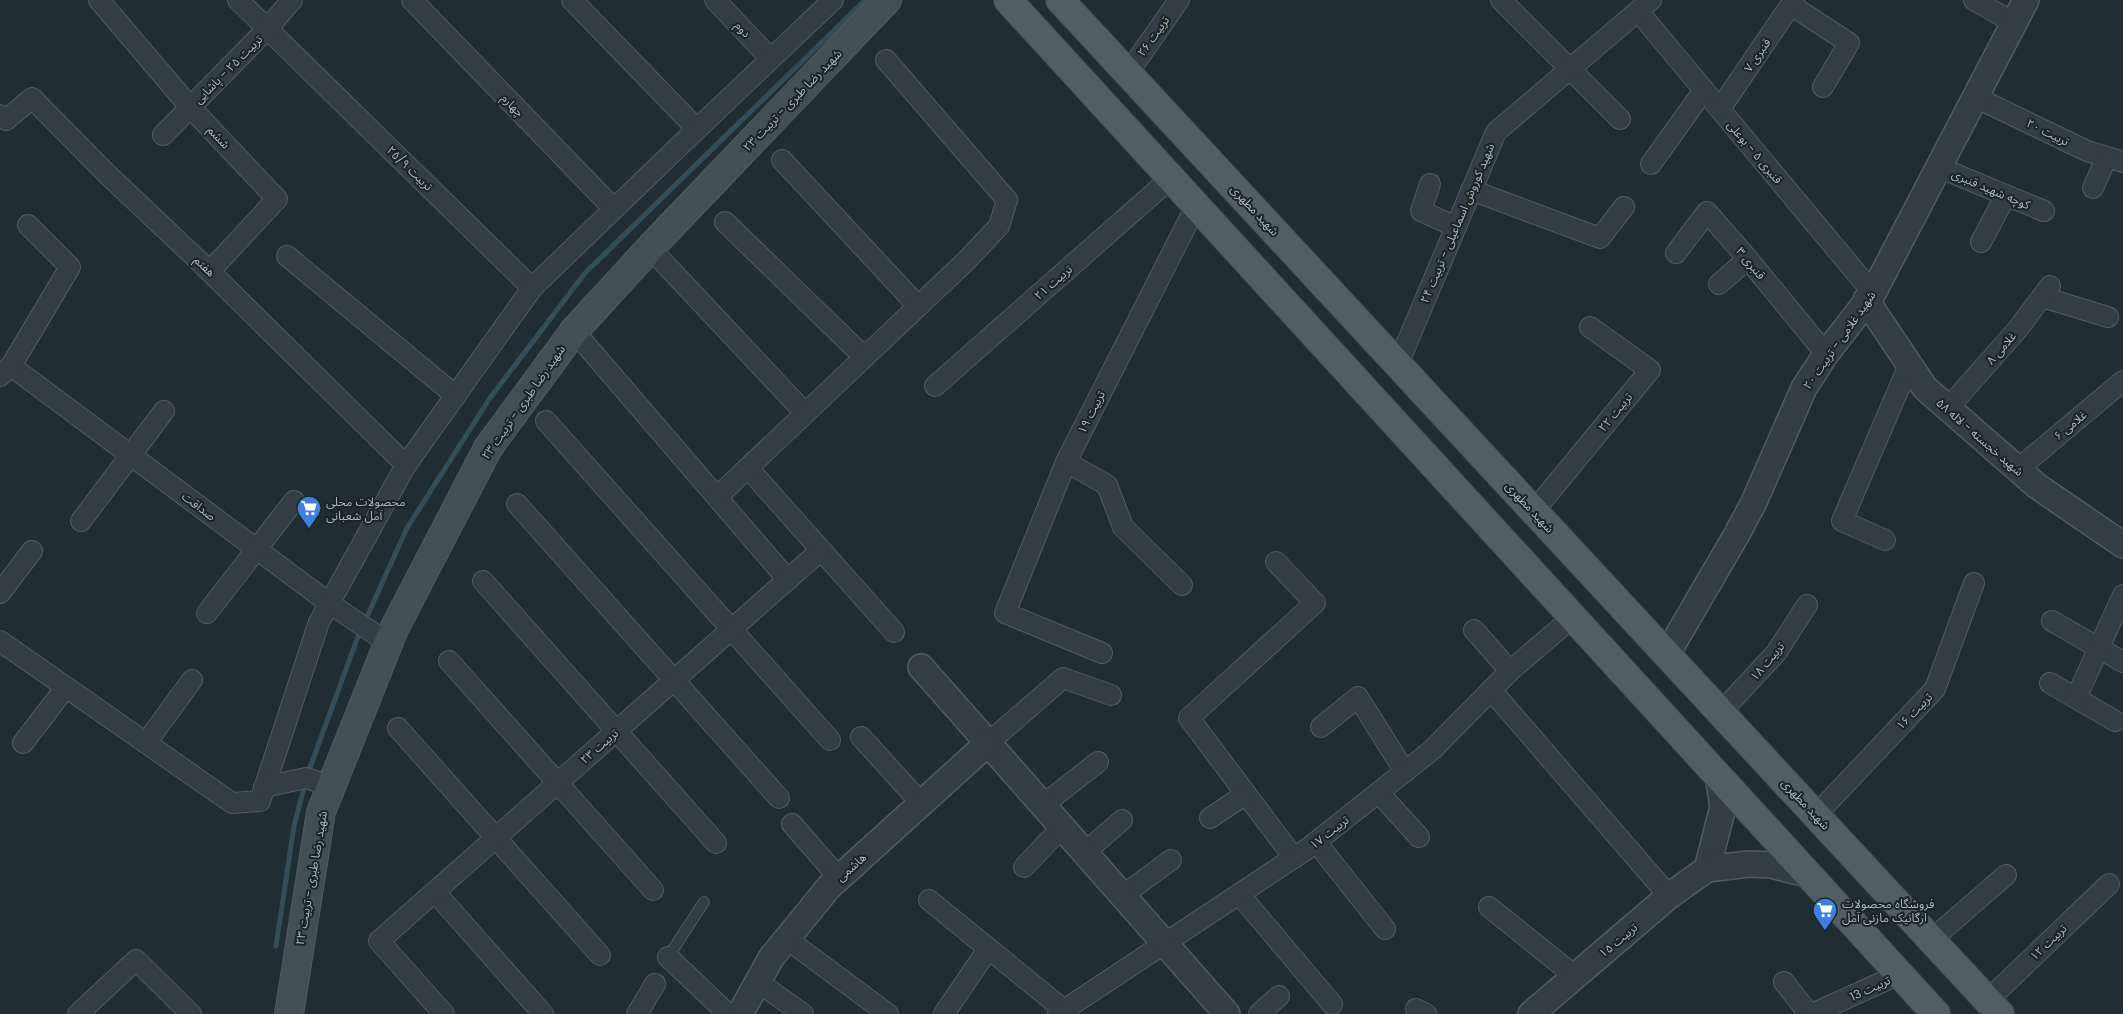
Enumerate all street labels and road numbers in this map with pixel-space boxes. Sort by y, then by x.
street label: تربیت ۲۶ [1133,12,1173,60]
street label: دوم [730,17,755,42]
street label: تربیت ۲۵ - پاشایی [190,30,267,107]
street label: قنبری ۷ [1739,35,1775,75]
street label: شهید رضا طبری - تربیت ۲۳ [739,45,845,155]
street label: چهارم [497,90,528,121]
street label: تربیت ۲۰ [2024,114,2073,150]
street label: قنبری ۵ - بوعلی [1723,117,1787,187]
street label: ششم [203,122,234,153]
street label: شهید کوروش اسماعیلی - تربیت ۲۴ [1416,140,1498,306]
street label: تربیت ۲۵/۹ [383,142,437,195]
street label: کوچه شهید قنبری [1949,165,2034,214]
street label: شهید مطهری [1227,181,1283,239]
street label: قنبری ۳ [1732,243,1770,283]
street label: هفتم [190,252,220,281]
street label: تربیت ۲۱ [1030,260,1076,303]
street label: شهید غلامی - تربیت ۲۰ [1799,287,1879,393]
street label: غلامی ۸ [1982,328,2020,368]
street label: شهید رضا طبری - تربیت ۲۳ [477,341,569,463]
street label: تربیت ۱۹ [1073,387,1109,436]
street label: تربیت ۲۲ [1594,389,1636,435]
street label: شهید خجسته - لاله ۵۸ [1933,394,2027,480]
street label: غلامی ۶ [2050,406,2090,444]
street label: شهید مطهری [1502,478,1558,536]
street label: صداقت [178,488,220,524]
street label: تربیت ۱۸ [1746,638,1789,684]
street label: تربیت ۱۶ [1892,688,1936,733]
street label: تربیت ۲۳ [576,724,622,767]
street label: شهید مطهری [1778,775,1834,833]
street label: شهید رضا طبری - تربیت ۲۳ [291,810,331,946]
street label: تربیت ۱۷ [1306,811,1353,853]
street label: هاشمی [832,849,870,885]
street label: تربیت ۱۵ [1595,918,1641,961]
street label: تربیت ۱۲ [2026,920,2071,964]
street label: تربیت 13 [1847,971,1893,1005]

